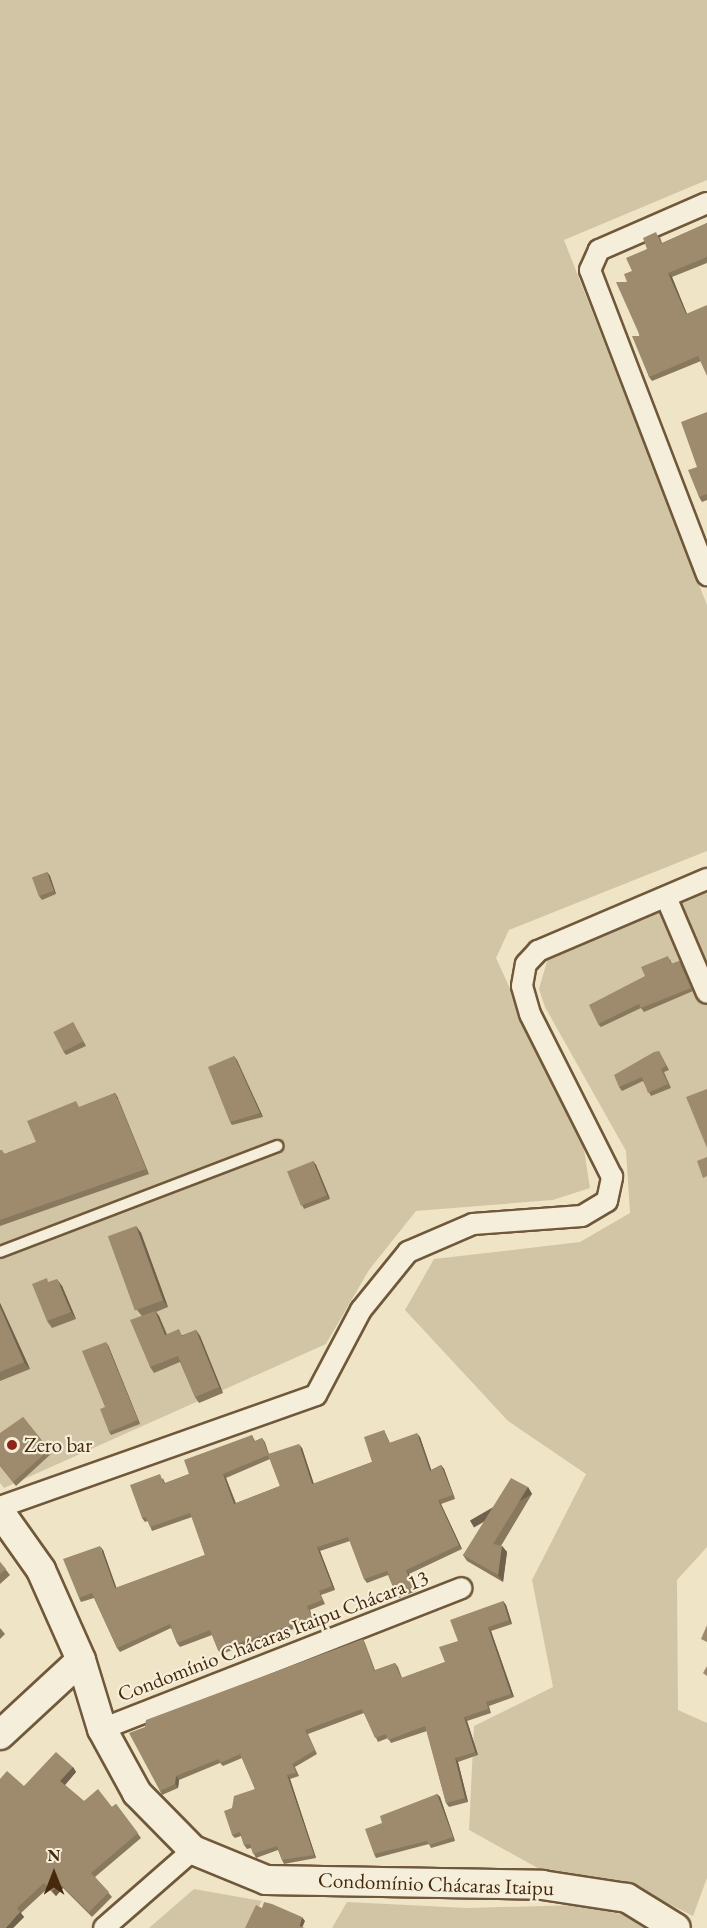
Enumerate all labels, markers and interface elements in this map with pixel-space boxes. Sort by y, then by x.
place label: Zero bar [24,1432,92,1458]
marker: Zero bar [5,1438,19,1452]
street label: Condomínio Chácaras Itaipu Chácara 13 [114,1565,432,1707]
north arrow [24,1844,84,1904]
text: N [48,1845,60,1866]
street label: Condomínio Chácaras Itaipu [318,1867,554,1901]

